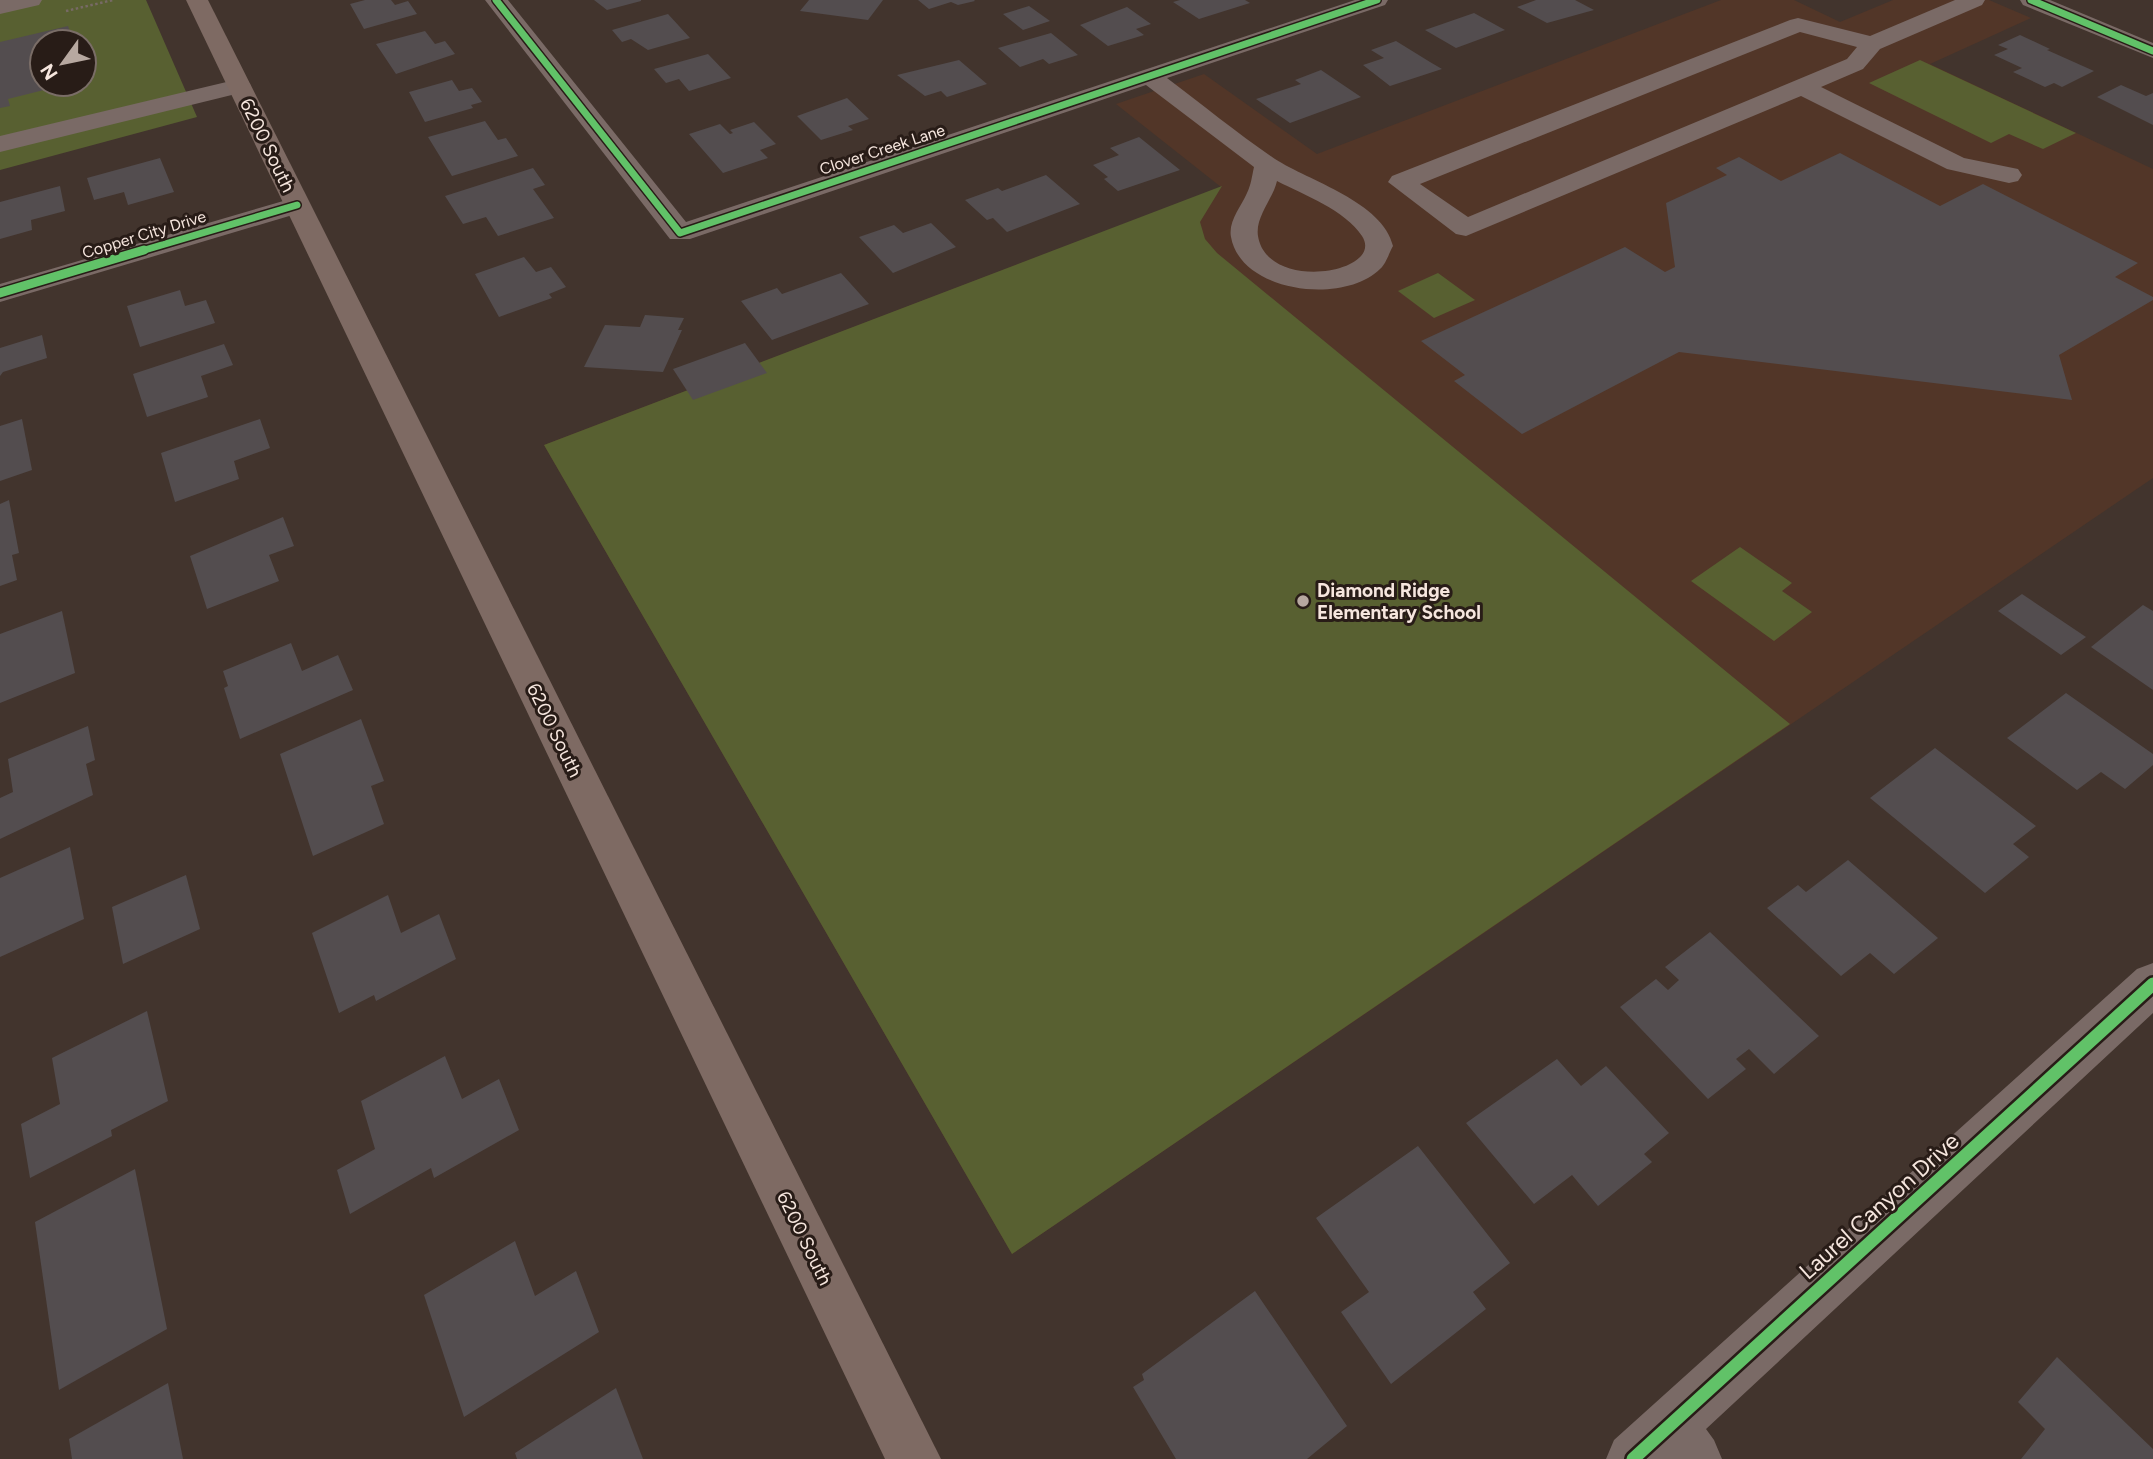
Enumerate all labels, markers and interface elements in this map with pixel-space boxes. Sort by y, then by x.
north arrow [28,28,98,98]
text: N [36,60,63,84]
street label: 6200 South [235,95,300,196]
street label: Clover Creek Lane [817,120,947,179]
street label: Copper City Drive [80,207,209,262]
place label: Diamond Ridge Elementary School [1317,579,1481,624]
marker: Diamond Ridge Elementary School [1295,593,1311,609]
street label: 6200 South [522,680,587,781]
street label: Laurel Canyon Drive [1793,1127,1965,1285]
street label: 6200 South [772,1188,837,1289]

